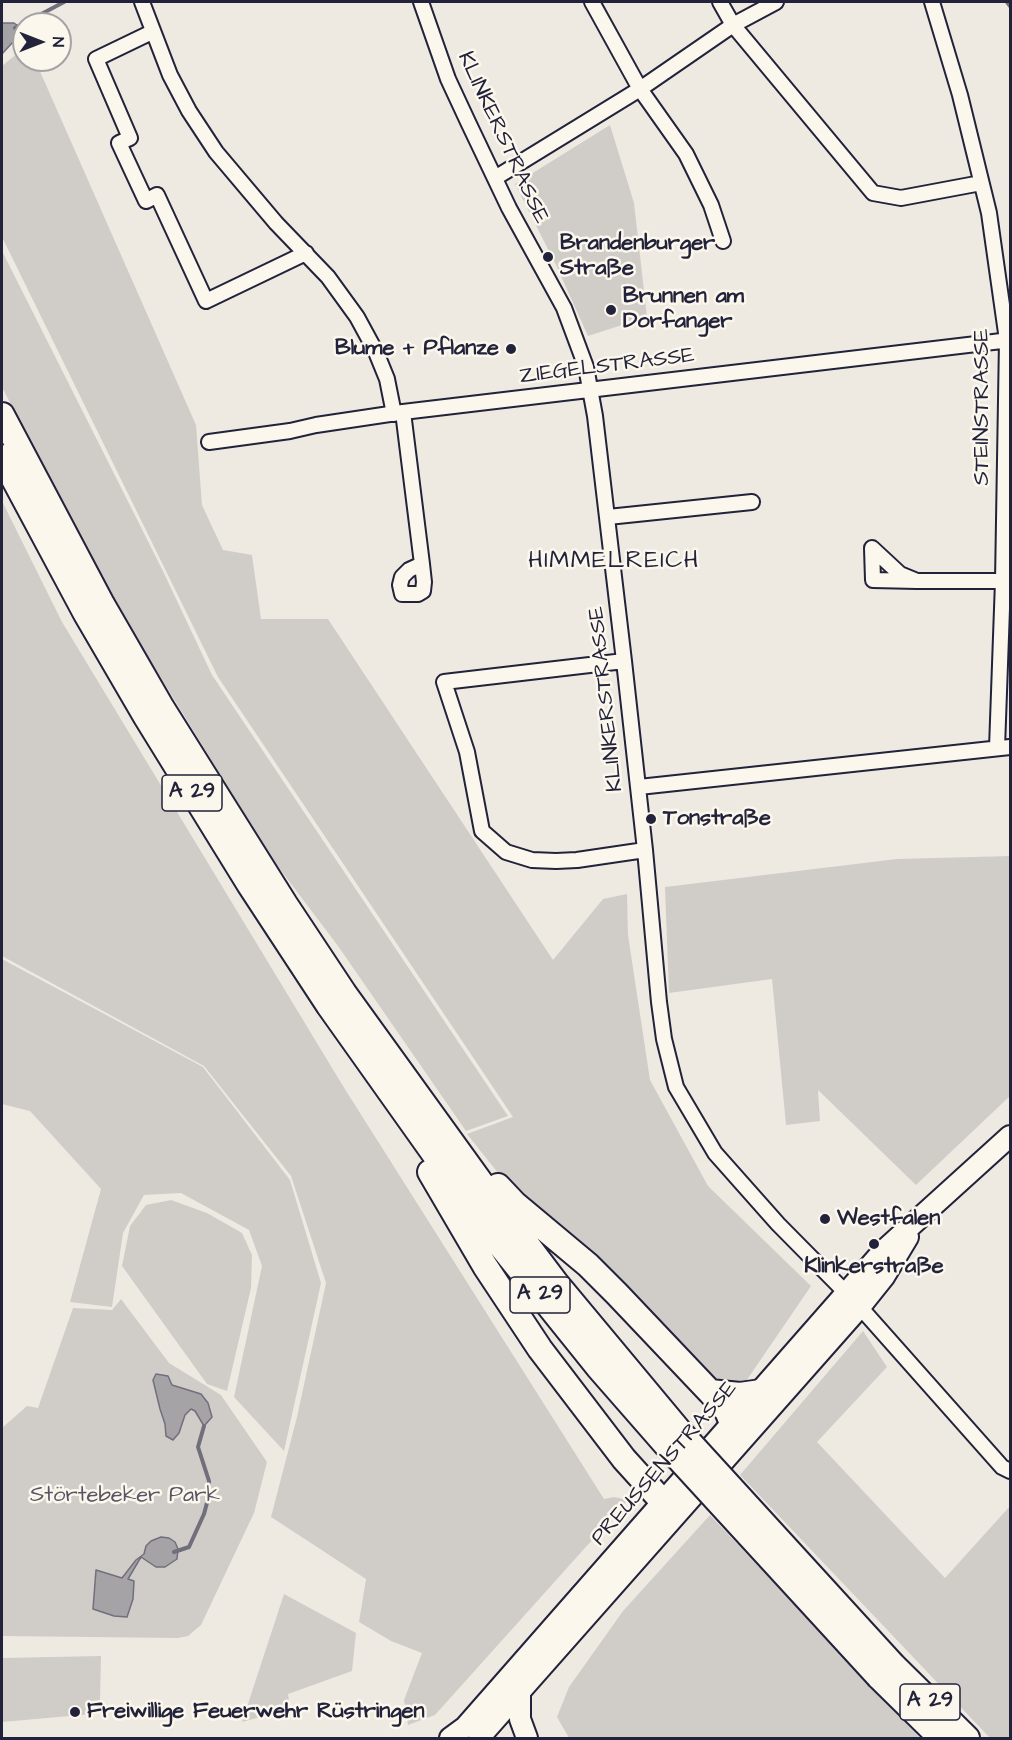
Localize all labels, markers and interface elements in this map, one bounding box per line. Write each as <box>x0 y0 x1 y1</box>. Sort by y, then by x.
north arrow <box>12 12 72 72</box>
text: N <box>47 37 69 47</box>
street label: KLINKERSTRASSE <box>451 48 553 228</box>
place label: Brandenburger Straße <box>560 231 715 282</box>
marker: Brandenburger Straße <box>541 250 555 264</box>
place label: Brunnen am Dorfanger <box>623 284 744 336</box>
marker: Brunnen am Dorfanger <box>604 303 618 317</box>
street label: STEINSTRASSE <box>970 329 996 485</box>
place label: Blume + Pflanze <box>335 336 499 362</box>
marker: Blume + Pflanze <box>504 342 518 356</box>
street label: ZIEGELSTRASSE <box>518 343 696 391</box>
district label: HIMMELREICH <box>528 548 700 576</box>
street label: KLINKERSTRASSE <box>584 605 630 793</box>
road number: A 29 <box>162 775 222 811</box>
place label: Tonstraße <box>663 806 771 832</box>
marker: Tonstraße <box>644 812 658 826</box>
place label: Westfalen <box>837 1206 940 1232</box>
marker: Westfalen <box>818 1212 832 1226</box>
marker: Klinkerstraße <box>867 1237 881 1251</box>
place label: Klinkerstraße <box>804 1254 944 1280</box>
road number: A 29 <box>510 1277 570 1313</box>
street label: PREUSSENSTRASSE <box>586 1376 744 1552</box>
park label: Störtebeker Park <box>30 1483 220 1509</box>
road number: A 29 <box>900 1684 960 1720</box>
place label: Freiwillige Feuerwehr Rüstringen <box>87 1699 424 1725</box>
marker: Freiwillige Feuerwehr Rüstringen <box>68 1705 82 1719</box>

